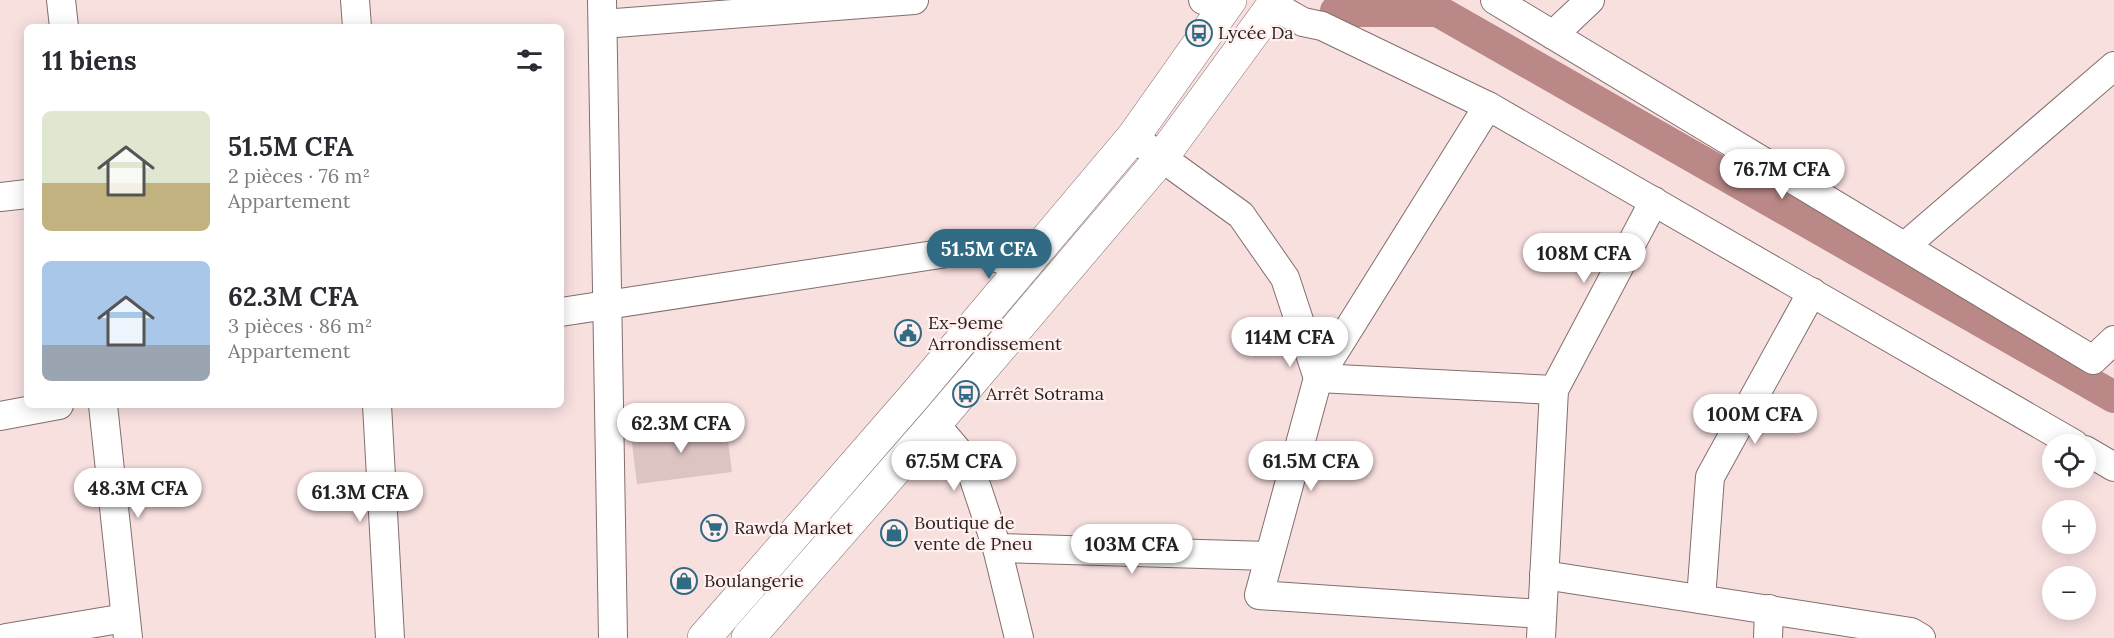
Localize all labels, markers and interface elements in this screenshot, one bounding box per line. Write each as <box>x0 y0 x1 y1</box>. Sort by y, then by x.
bus stop icon: Lycée Da <box>1184 18 1214 48</box>
place label: Lycée Da <box>1218 21 1294 44</box>
text: 11 biens <box>42 44 137 77</box>
icon: filters <box>513 44 546 77</box>
text: 51.5M CFA <box>228 130 354 163</box>
icon: home <box>90 135 162 207</box>
pin: 76.7M CFA <box>1713 149 1851 200</box>
text: 76.7M CFA <box>1734 156 1830 181</box>
text: 2 pièces · 76 m² <box>228 163 370 188</box>
text: Appartement <box>228 188 351 213</box>
pin: 51.5M CFA <box>920 229 1058 280</box>
pin: 108M CFA <box>1522 233 1646 284</box>
text: 51.5M CFA <box>941 236 1037 261</box>
text: 108M CFA <box>1537 240 1631 265</box>
text: 62.3M CFA <box>228 280 358 313</box>
icon: home <box>90 285 162 357</box>
place label: Ex-9eme Arrondissement <box>927 311 1062 355</box>
text: 3 pièces · 86 m² <box>228 313 373 338</box>
pin: 114M CFA <box>1228 317 1352 368</box>
public building icon: Ex-9eme Arrondissement <box>893 318 923 348</box>
text: 114M CFA <box>1245 324 1335 349</box>
text: Appartement <box>228 338 351 363</box>
bus stop icon: Arrêt Sotrama <box>951 379 981 409</box>
place label: Arrêt Sotrama <box>985 382 1104 405</box>
pin: 100M CFA <box>1693 394 1817 445</box>
text: 100M CFA <box>1707 401 1803 426</box>
pin: 62.3M CFA <box>612 403 750 454</box>
text: 62.3M CFA <box>631 410 731 435</box>
map controls <box>2042 434 2096 620</box>
button: locate <box>2042 434 2096 488</box>
pin: 67.5M CFA <box>885 441 1023 492</box>
pin: 61.5M CFA <box>1242 441 1380 492</box>
text: 67.5M CFA <box>905 448 1003 473</box>
text: 61.5M CFA <box>1262 448 1360 473</box>
pin: 48.3M CFA <box>69 468 207 519</box>
pin: 61.3M CFA <box>291 472 429 523</box>
text: 48.3M CFA <box>88 475 188 500</box>
text: 61.3M CFA <box>311 479 409 504</box>
button: + <box>2042 500 2096 554</box>
place label: Boutique de vente de Pneu <box>914 511 1033 555</box>
supermarket icon: Rawda Market <box>699 513 729 543</box>
place label: Rawda Market <box>734 516 853 539</box>
shop icon: Boutique de vente de Pneu <box>879 518 909 548</box>
pin: 103M CFA <box>1070 524 1194 575</box>
text: 103M CFA <box>1085 531 1179 556</box>
shop icon: Boulangerie <box>669 566 699 596</box>
button: − <box>2042 566 2096 620</box>
place label: Boulangerie <box>704 569 804 592</box>

